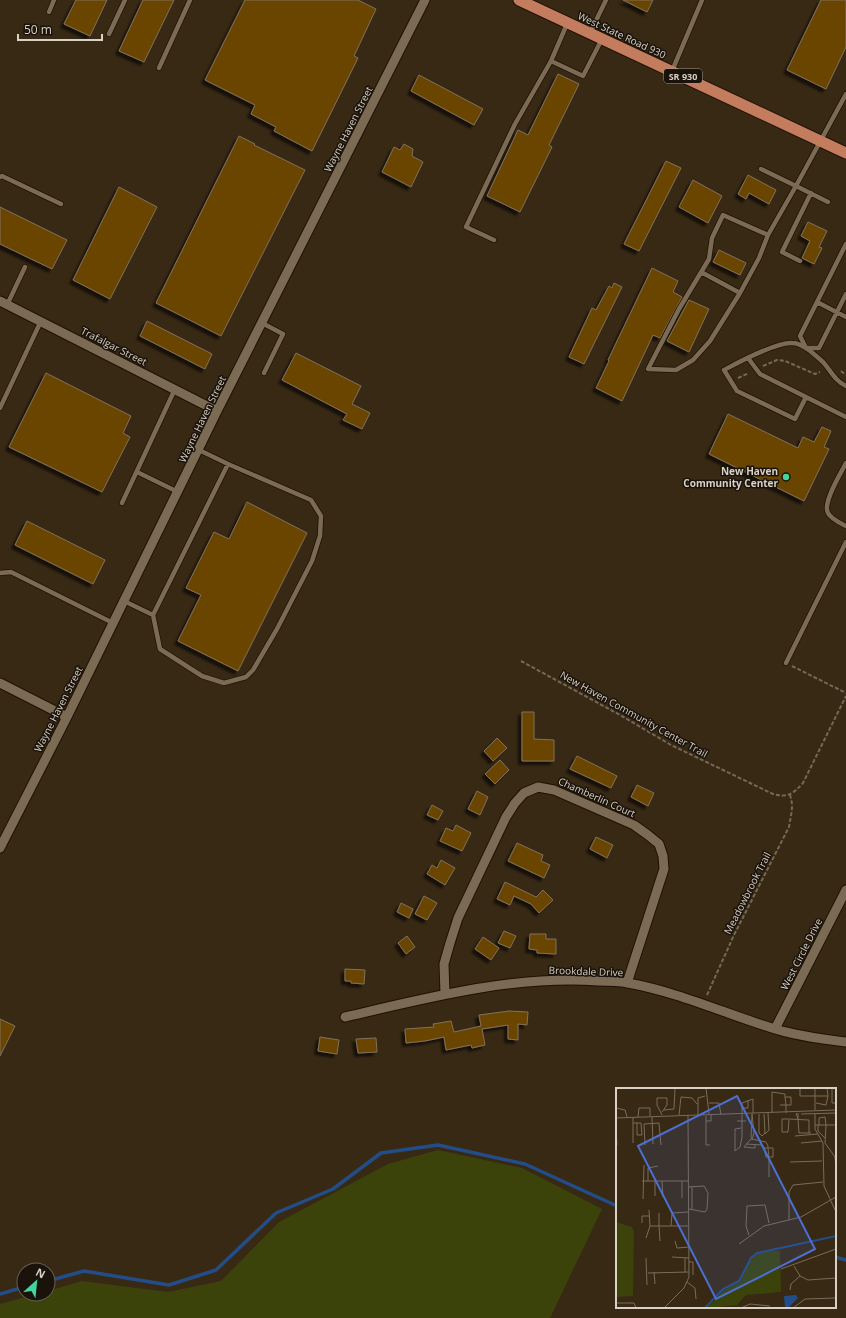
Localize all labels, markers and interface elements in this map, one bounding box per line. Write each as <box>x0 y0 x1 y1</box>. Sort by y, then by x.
street label: West State Road 930 <box>576 8 669 62</box>
scale bar <box>18 16 102 42</box>
text: 50 m <box>24 21 52 38</box>
road number: SR 930 <box>664 69 702 83</box>
street label: Wayne Haven Street <box>320 83 376 174</box>
street label: Trafalgar Street <box>79 323 150 369</box>
street label: Wayne Haven Street <box>175 373 229 464</box>
place label: New Haven Community Center <box>683 464 778 490</box>
marker: New Haven Community Center <box>781 472 791 482</box>
street label: Wayne Haven Street <box>30 663 86 754</box>
street label: New Haven Community Center Trail <box>558 667 710 761</box>
street label: Chamberlin Court <box>556 774 638 820</box>
street label: Meadowbrook Trail <box>720 850 774 936</box>
street label: West Circle Drive <box>777 915 825 992</box>
street label: Brookdale Drive <box>548 963 624 979</box>
inset map <box>616 1088 836 1308</box>
north arrow <box>16 1262 56 1302</box>
text: N <box>33 1264 48 1281</box>

